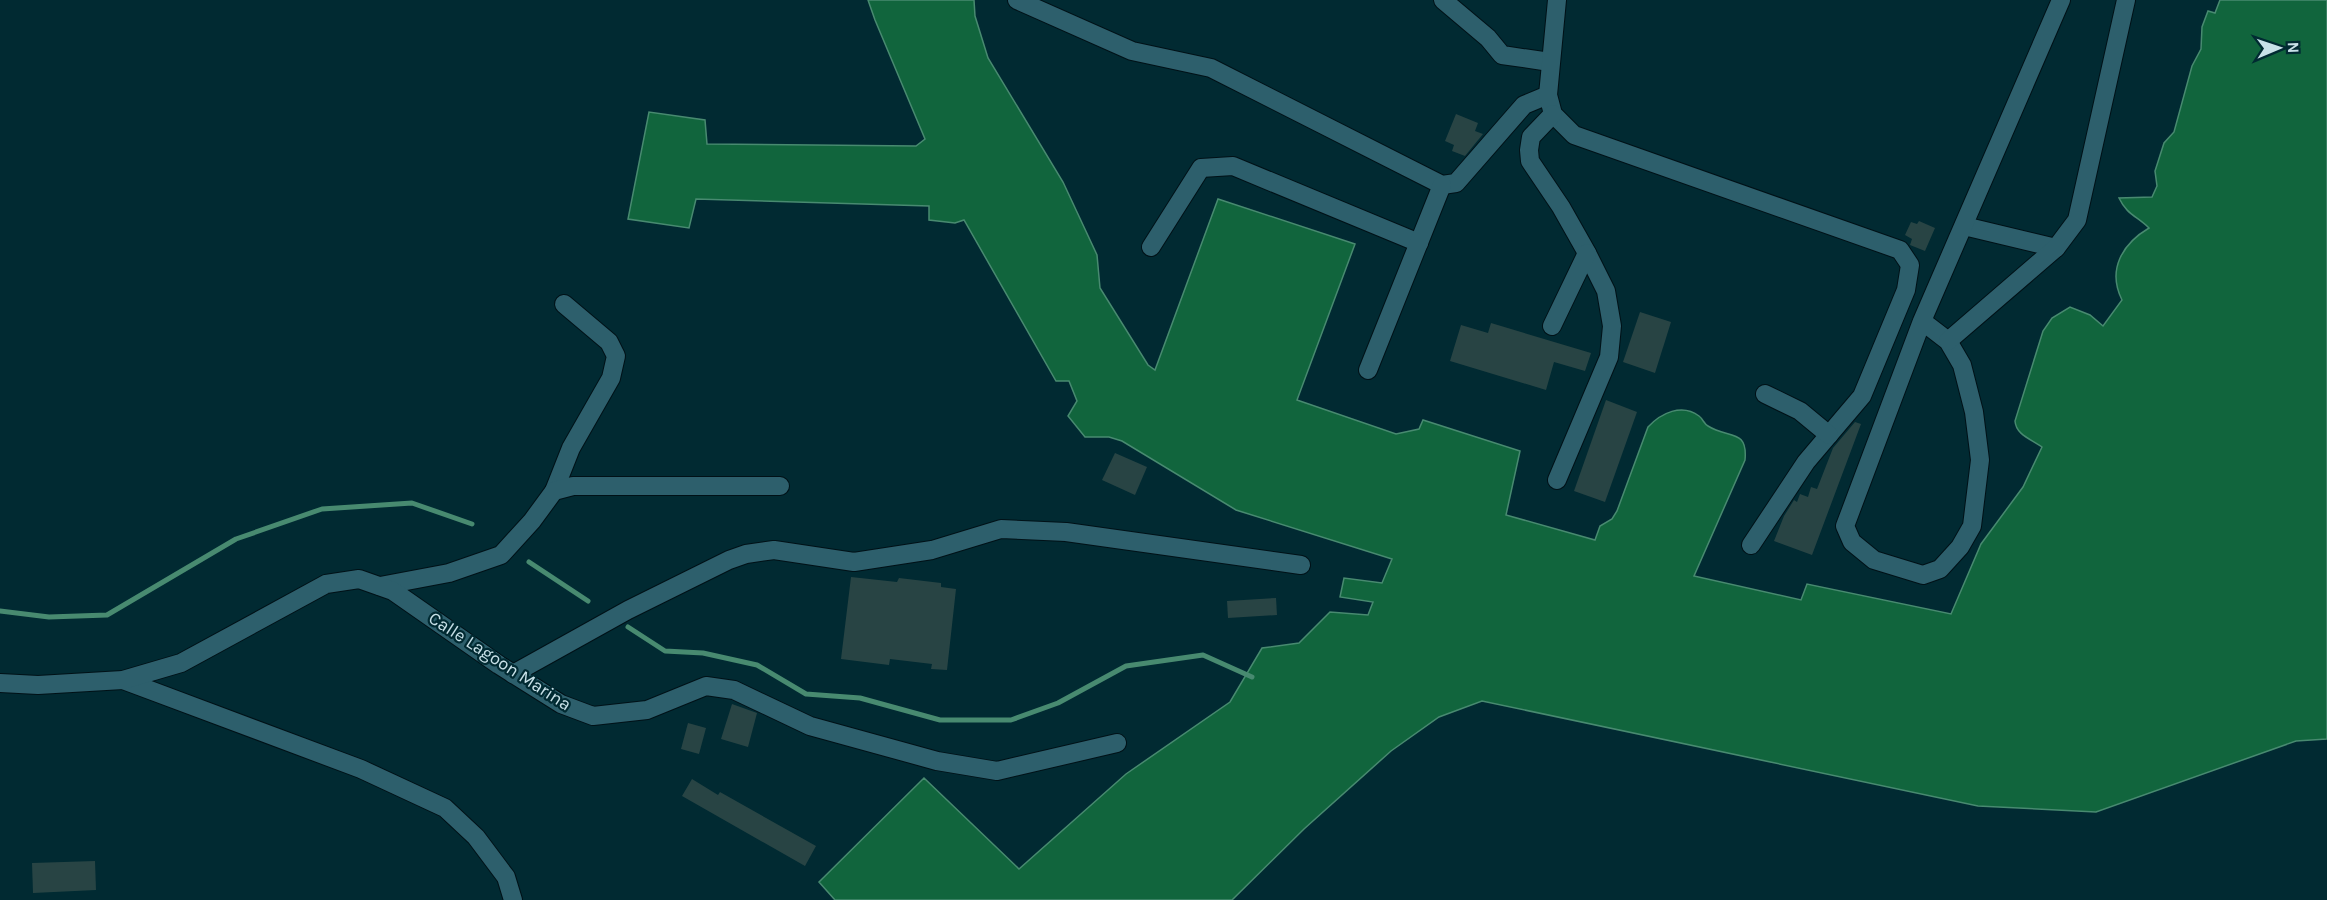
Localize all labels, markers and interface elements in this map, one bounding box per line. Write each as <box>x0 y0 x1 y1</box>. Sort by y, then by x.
north arrow <box>2249 18 2309 78</box>
text: N <box>2284 41 2303 54</box>
street label: Calle Lagoon Marina <box>425 607 575 715</box>

